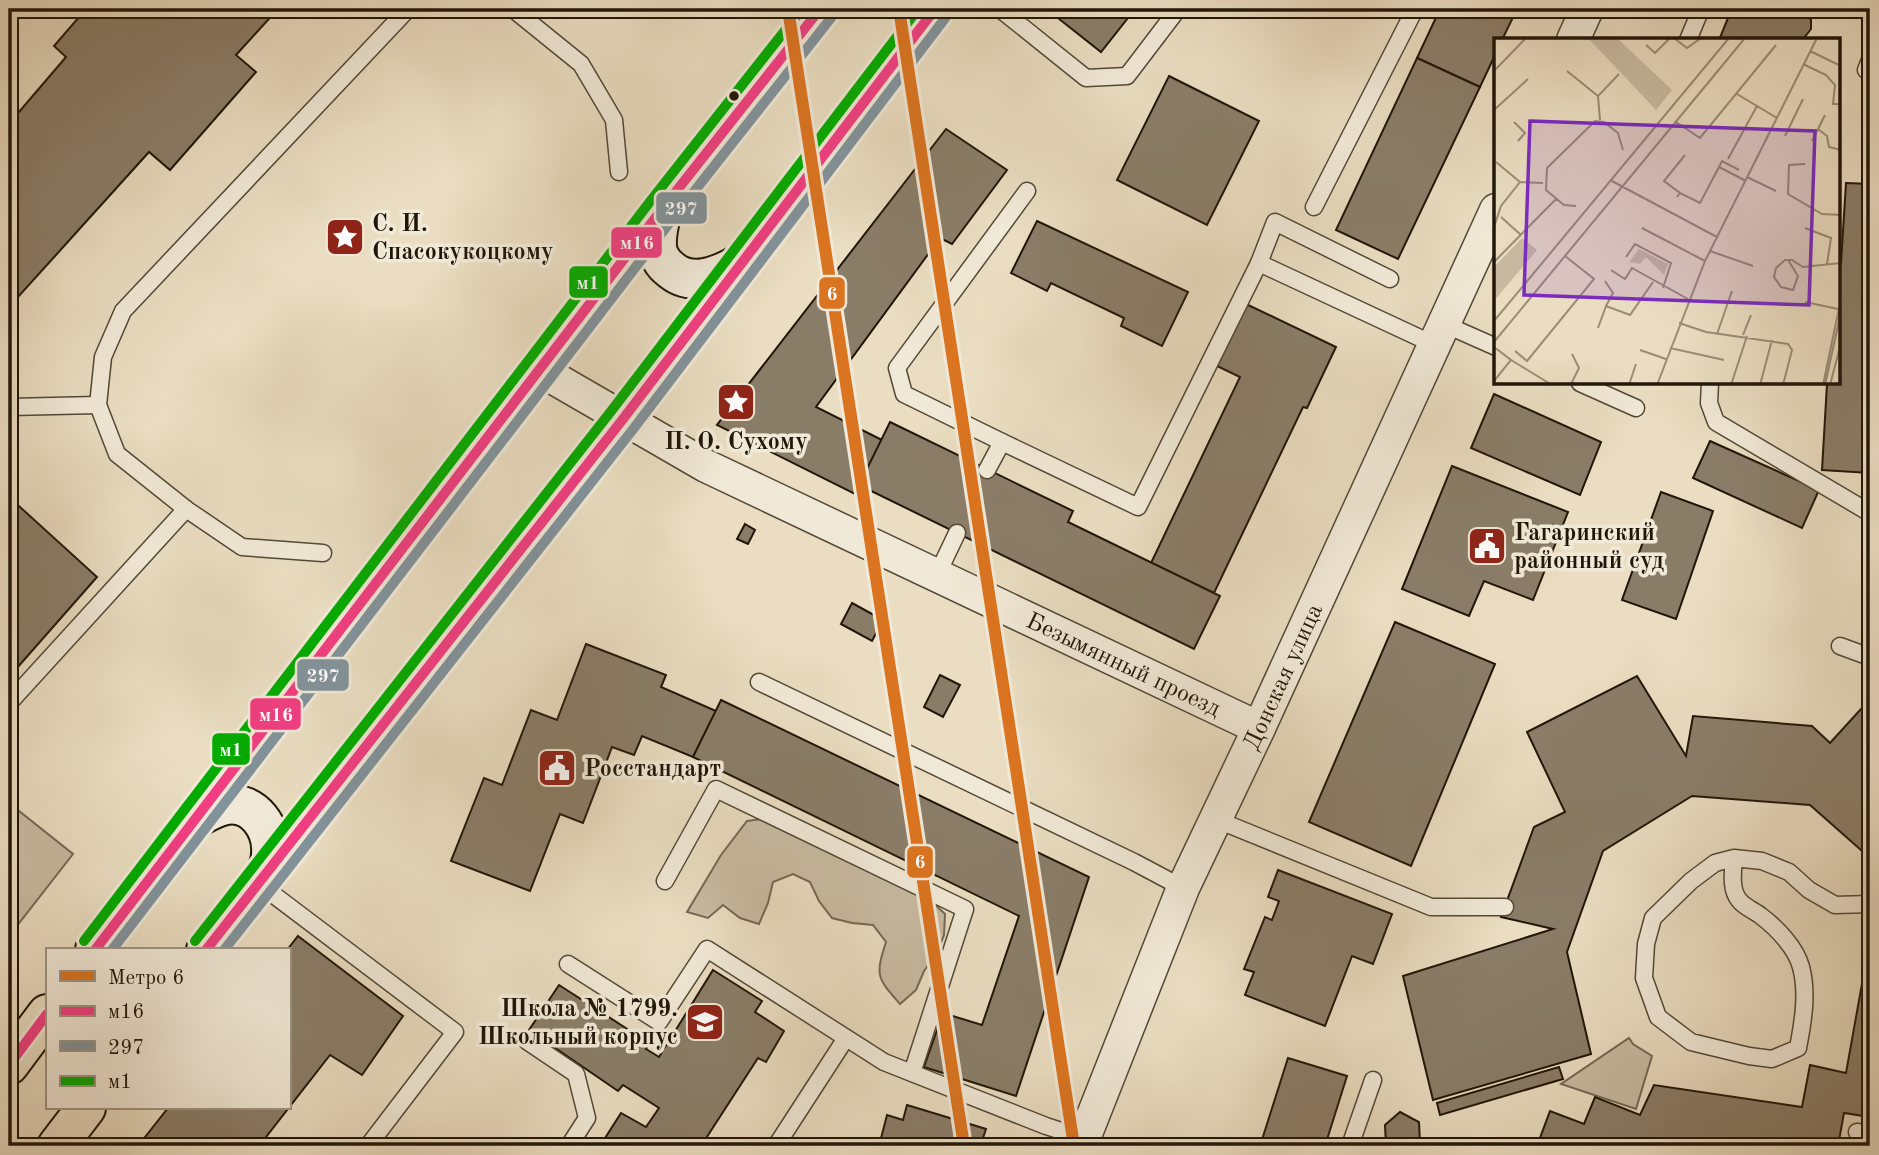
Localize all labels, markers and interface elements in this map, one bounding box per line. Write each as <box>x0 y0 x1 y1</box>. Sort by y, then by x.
inset map <box>1494 38 1840 385</box>
unlabelled marker <box>727 89 741 103</box>
line badge: 297 <box>655 191 708 225</box>
text: 297 <box>664 201 698 220</box>
place label: С. И. Спасокукоцкому <box>372 213 554 265</box>
place icon: С. И. Спасокукоцкому <box>324 216 366 258</box>
line badge: м16 <box>610 226 663 259</box>
text: м16 <box>620 235 654 254</box>
line badge: м1 <box>568 265 609 299</box>
text: м1 <box>576 275 600 294</box>
line badge: 6 <box>818 276 846 310</box>
text: 6 <box>826 286 838 305</box>
place icon: П. О. Сухому <box>715 381 757 423</box>
place label: П. О. Сухому <box>664 431 808 455</box>
place label: Гагаринский районный суд <box>1514 522 1664 574</box>
public building icon: Гагаринский районный суд <box>1466 525 1508 567</box>
street label: Донская улица <box>1240 601 1328 754</box>
street label: Безымянный проезд <box>1022 610 1224 722</box>
line badge: 297 <box>296 658 350 692</box>
text: 297 <box>306 668 340 687</box>
line badge: м16 <box>249 697 302 731</box>
text: м16 <box>259 707 293 726</box>
line badge: м1 <box>211 732 251 766</box>
text: м1 <box>219 742 243 761</box>
public building icon: Росстандарт <box>536 747 578 789</box>
place label: Росстандарт <box>584 758 721 782</box>
line badge: 6 <box>906 845 934 879</box>
text: 6 <box>914 854 926 873</box>
legend <box>46 948 290 1110</box>
text: Метро 6 <box>108 968 185 989</box>
place label: Школа № 1799. Школьный корпус <box>478 998 678 1050</box>
school or university icon: Школа № 1799. Школьный корпус <box>684 1001 726 1043</box>
text: м16 <box>108 1002 144 1023</box>
text: 297 <box>108 1038 145 1059</box>
text: м1 <box>108 1072 132 1093</box>

